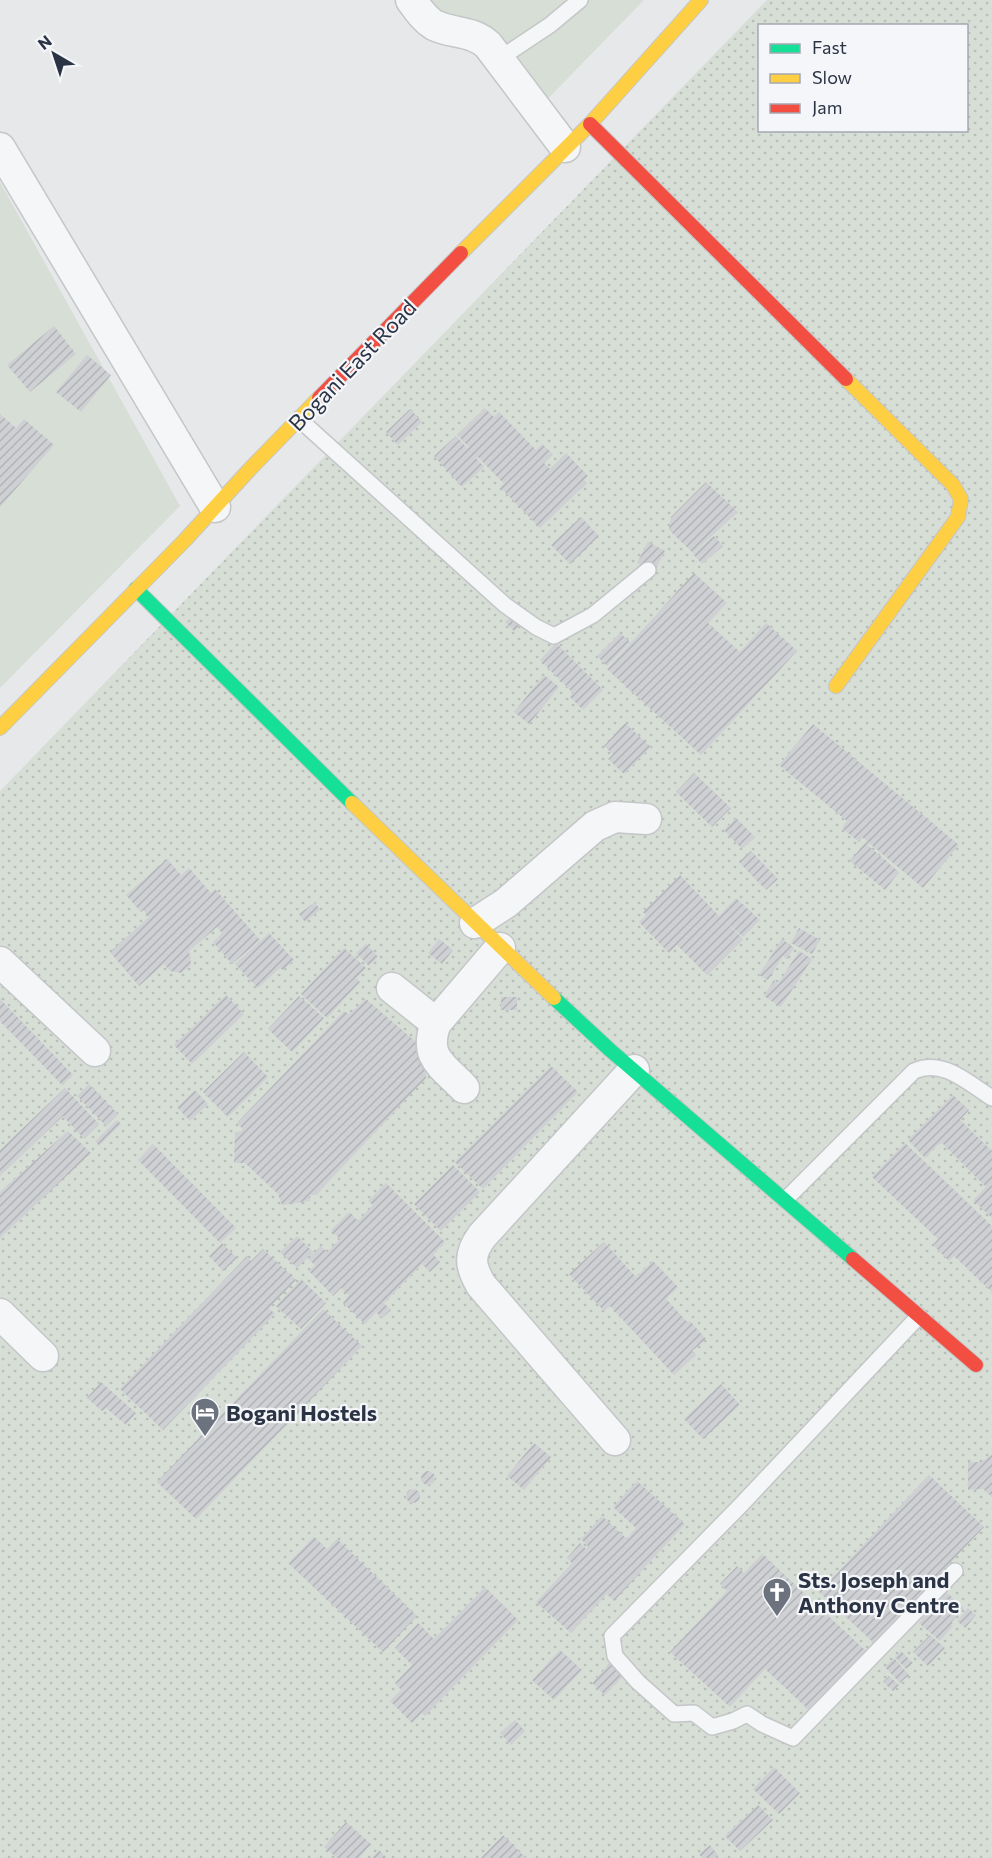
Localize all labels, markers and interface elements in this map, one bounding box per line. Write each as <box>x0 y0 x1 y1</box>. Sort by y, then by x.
north arrow <box>24 24 84 84</box>
legend <box>758 24 968 132</box>
text: N <box>34 31 55 53</box>
text: Fast <box>812 36 847 58</box>
text: Slow <box>812 66 852 88</box>
text: Jam <box>812 96 842 118</box>
street label: Bogani East Road <box>282 294 422 436</box>
hotel icon: Bogani Hostels <box>189 1396 221 1438</box>
place label: Bogani Hostels <box>226 1399 377 1426</box>
place label: Sts. Joseph and Anthony Centre <box>798 1566 959 1618</box>
church icon: Sts. Joseph and Anthony Centre <box>761 1576 793 1618</box>

